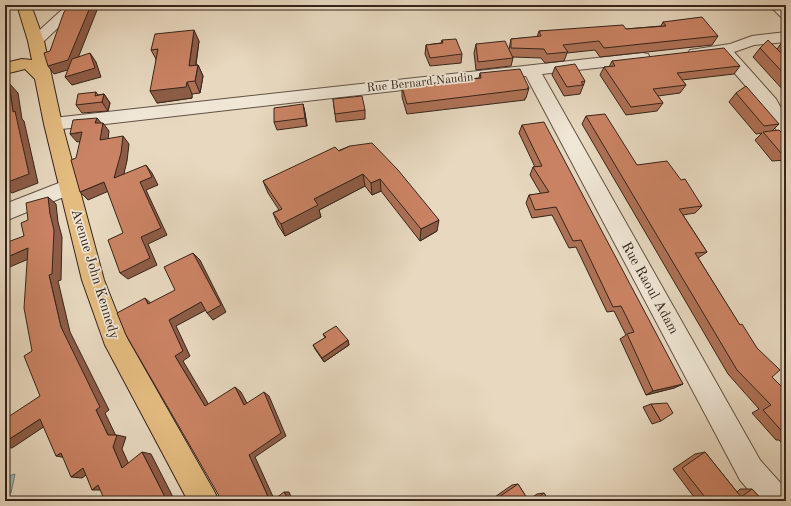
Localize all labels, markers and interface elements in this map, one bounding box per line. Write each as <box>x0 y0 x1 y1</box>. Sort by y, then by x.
street label: Rue Bernard Naudin <box>366 71 474 95</box>
street label: Avenue John Kennedy <box>69 207 122 341</box>
street label: Rue Raoul Adam <box>619 240 681 336</box>

